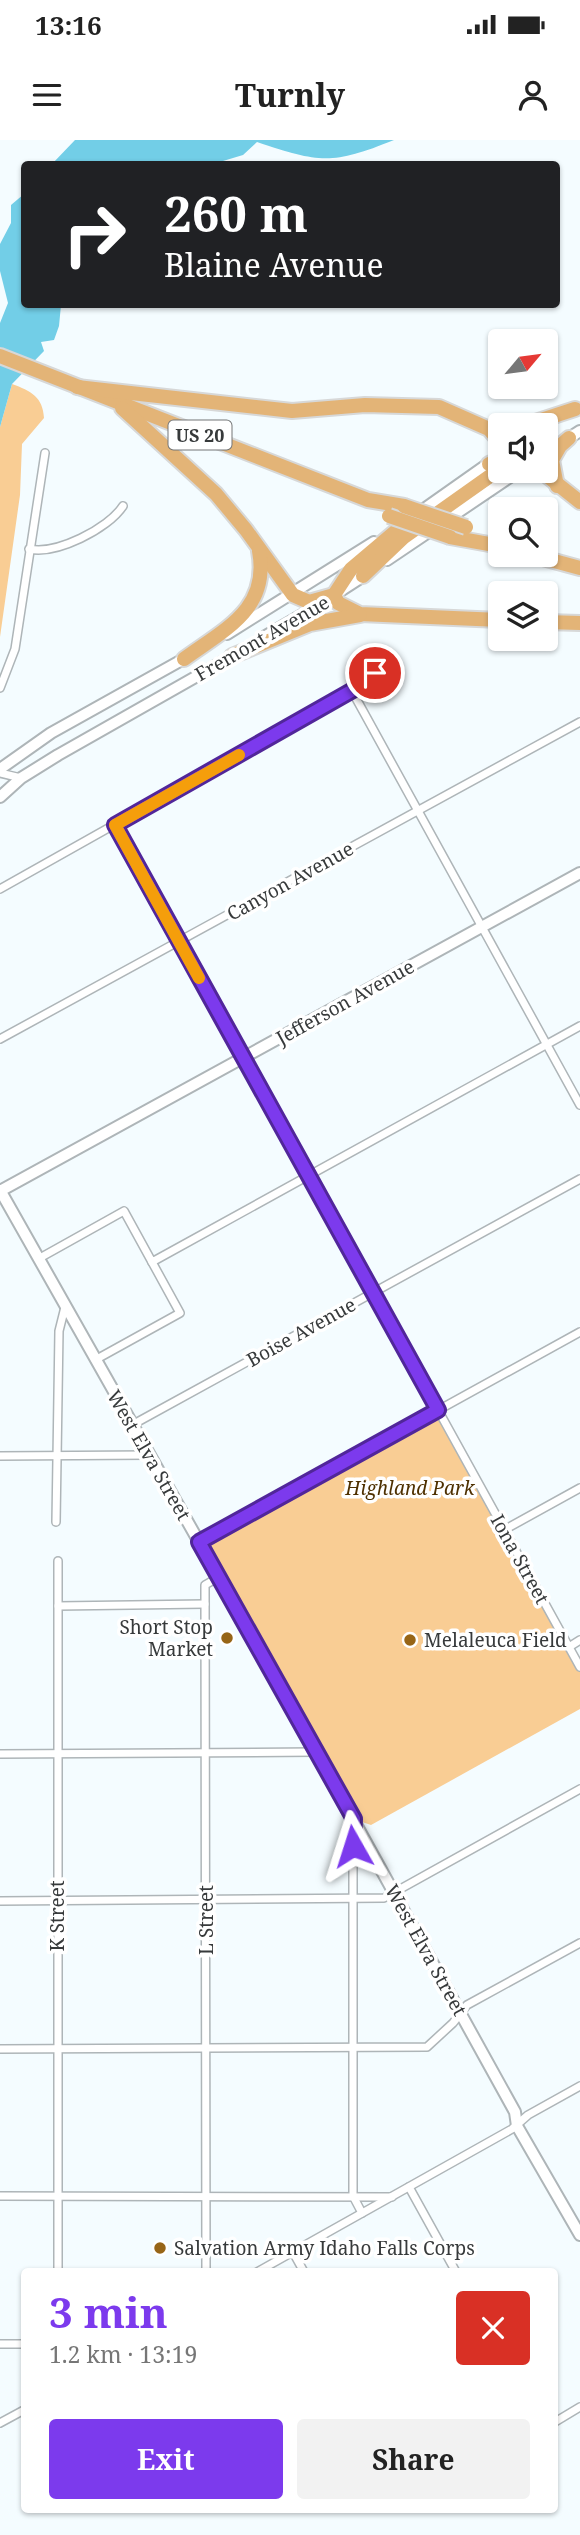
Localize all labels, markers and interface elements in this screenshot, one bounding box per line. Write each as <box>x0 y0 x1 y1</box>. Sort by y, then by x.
text: 13:16 <box>35 7 102 43</box>
text: Turnly <box>235 73 345 116</box>
icon: menu <box>28 76 66 114</box>
icon: person <box>514 76 552 114</box>
text: 260 m <box>164 180 308 246</box>
icon: right <box>49 189 140 280</box>
text: Blaine Avenue <box>164 243 384 286</box>
north arrow <box>488 329 558 399</box>
map controls <box>488 329 558 651</box>
button: sound <box>488 413 558 483</box>
road number: US 20 <box>168 421 232 450</box>
button: search <box>488 497 558 567</box>
button: layers <box>488 581 558 651</box>
street label: Fremont Avenue <box>190 589 334 687</box>
pin <box>345 643 405 703</box>
icon: arrive <box>356 654 394 692</box>
street label: Canyon Avenue <box>222 835 358 927</box>
street label: Jefferson Avenue <box>270 953 419 1051</box>
street label: Boise Avenue <box>242 1291 360 1373</box>
street label: West Elva Street <box>101 1385 197 1525</box>
park label: Highland Park <box>344 1475 476 1501</box>
street label: Iona Street <box>485 1509 555 1609</box>
place label: Short Stop Market <box>119 1614 213 1662</box>
place label: Melaleuca Field <box>424 1627 567 1653</box>
marker: Short Stop Market <box>219 1630 235 1646</box>
marker: Melaleuca Field <box>402 1632 418 1648</box>
position arrow <box>316 1809 390 1883</box>
street label: K Street <box>44 1880 70 1952</box>
street label: West Elva Street <box>379 1880 473 2021</box>
street label: L Street <box>193 1885 219 1955</box>
place label: Salvation Army Idaho Falls Corps <box>174 2235 475 2261</box>
marker: Salvation Army Idaho Falls Corps <box>152 2240 168 2256</box>
text: 3 min <box>49 2283 168 2340</box>
button: close <box>456 2291 530 2365</box>
text: 1.2 km · 13:19 <box>49 2338 197 2370</box>
button: Exit <box>49 2419 283 2499</box>
button: Share <box>297 2419 530 2499</box>

